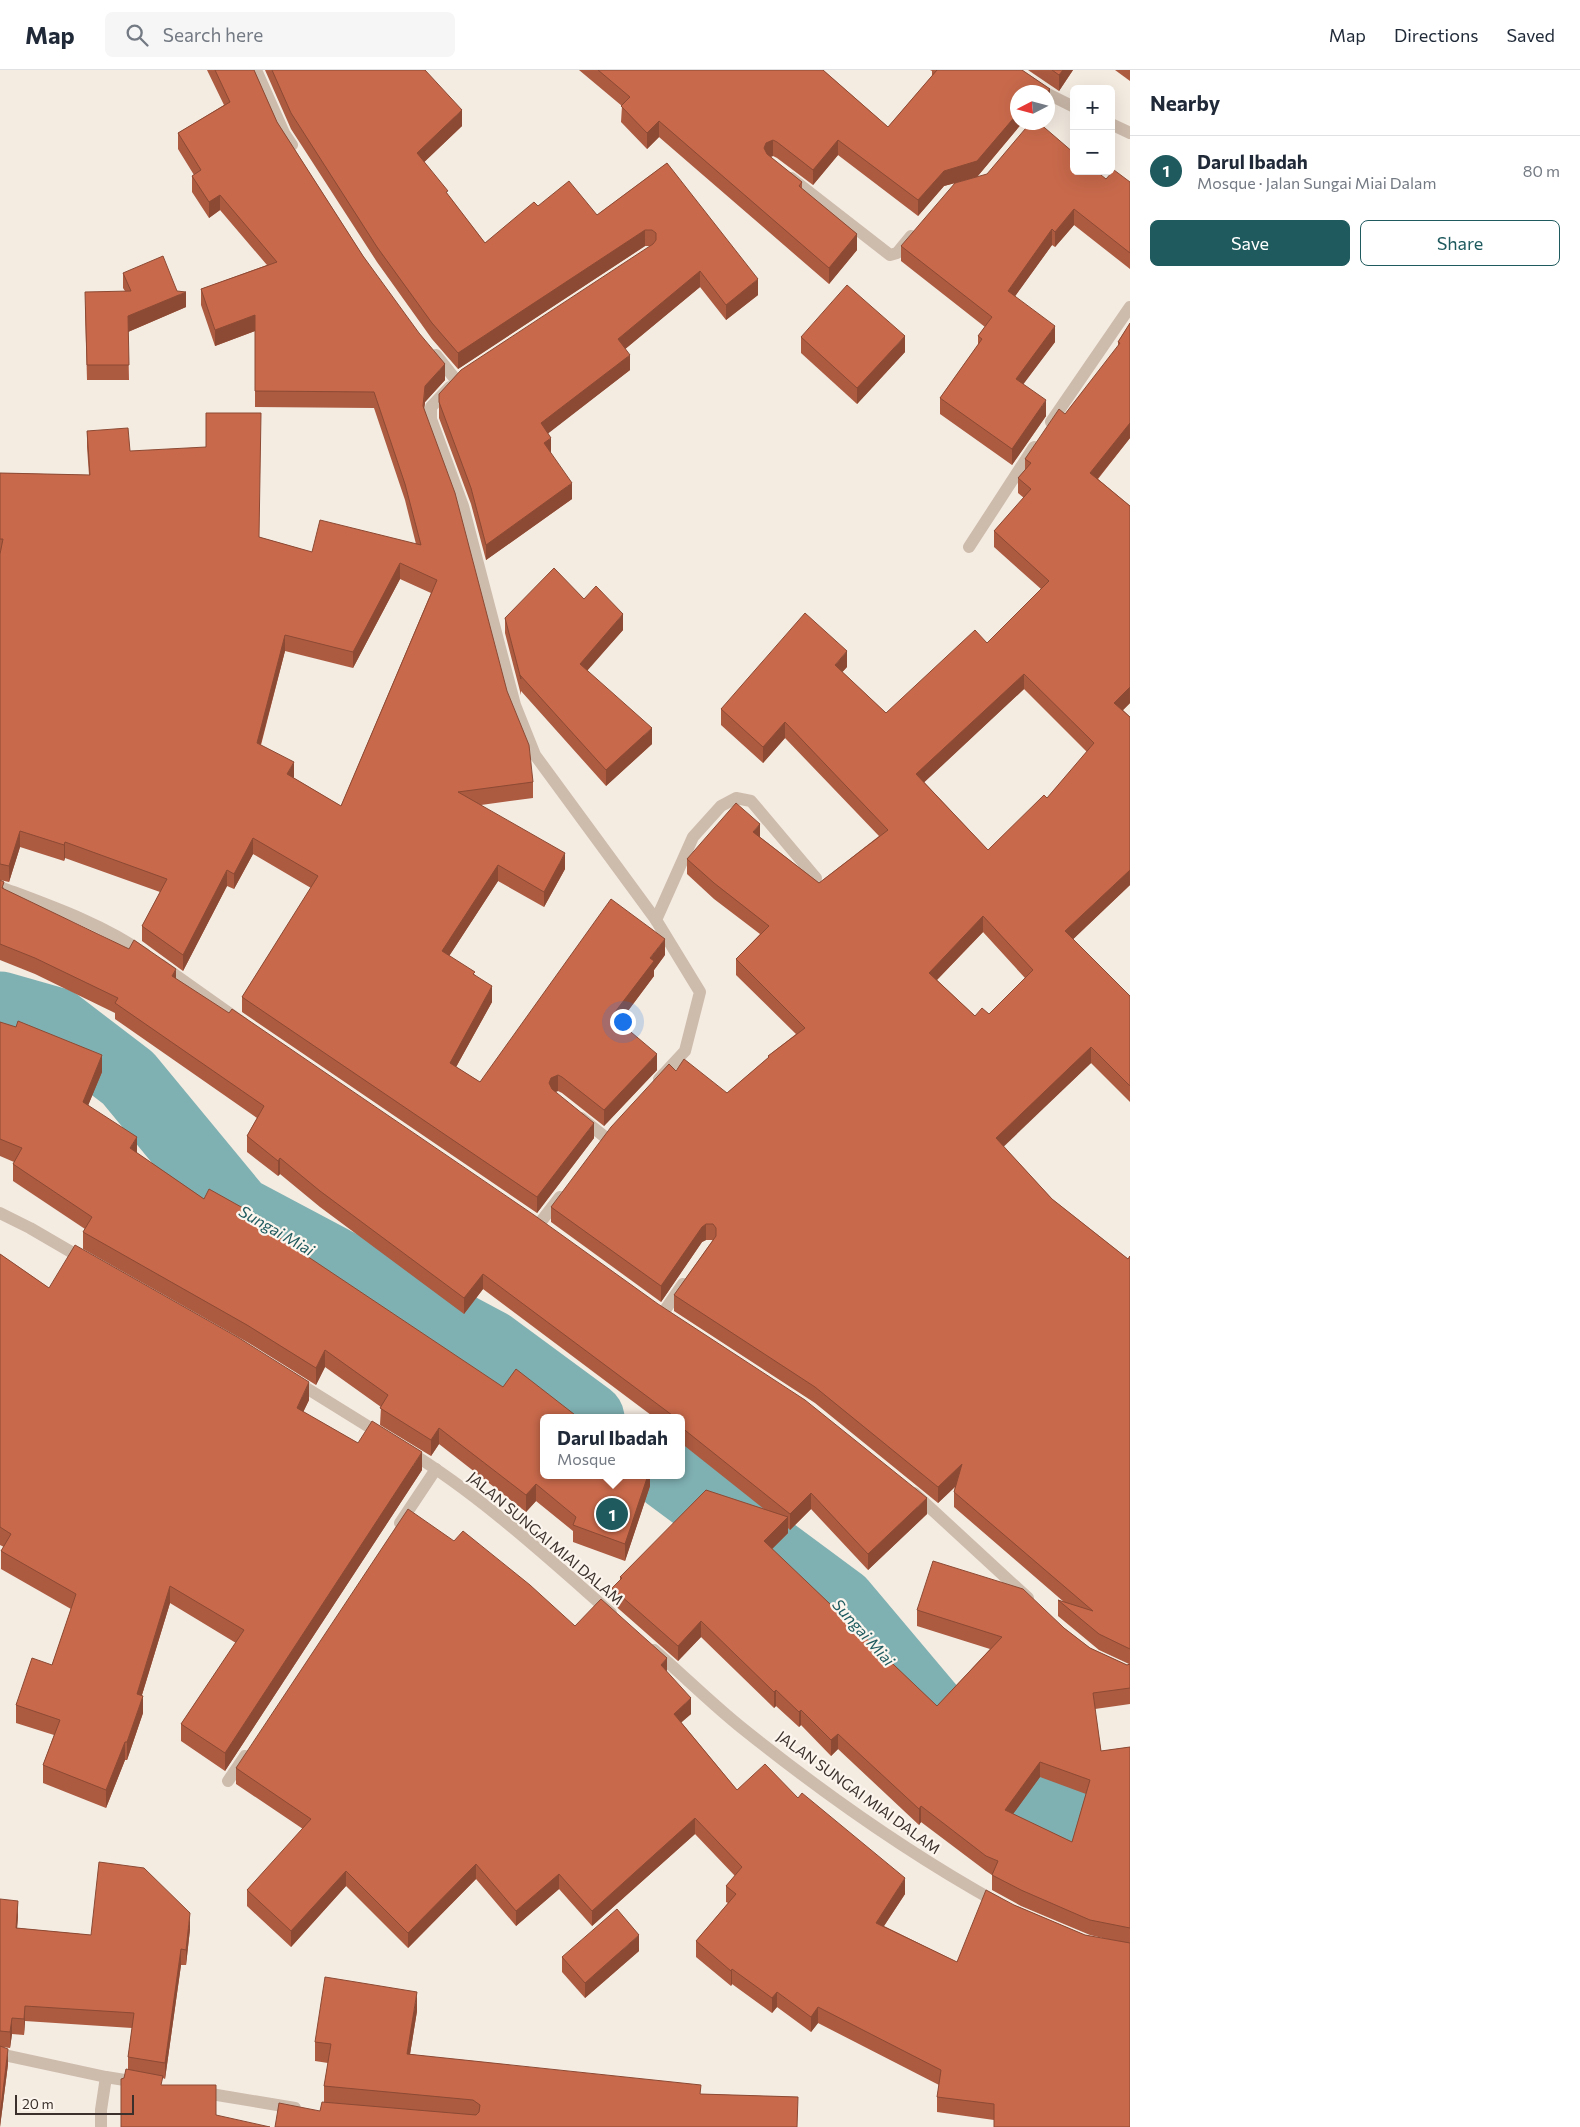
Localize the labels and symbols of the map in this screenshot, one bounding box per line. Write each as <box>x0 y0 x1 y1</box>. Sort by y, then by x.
north arrow <box>1010 85 1055 130</box>
your location <box>610 1009 636 1035</box>
water label: Sungai Miai <box>236 1201 319 1260</box>
street label: JALAN SUNGAI MIAI DALAM <box>465 1468 627 1608</box>
pin: 1 <box>596 1495 628 1533</box>
water label: Sungai Miai <box>829 1595 900 1670</box>
street label: JALAN SUNGAI MIAI DALAM <box>774 1727 944 1857</box>
scale bar <box>15 2092 134 2115</box>

